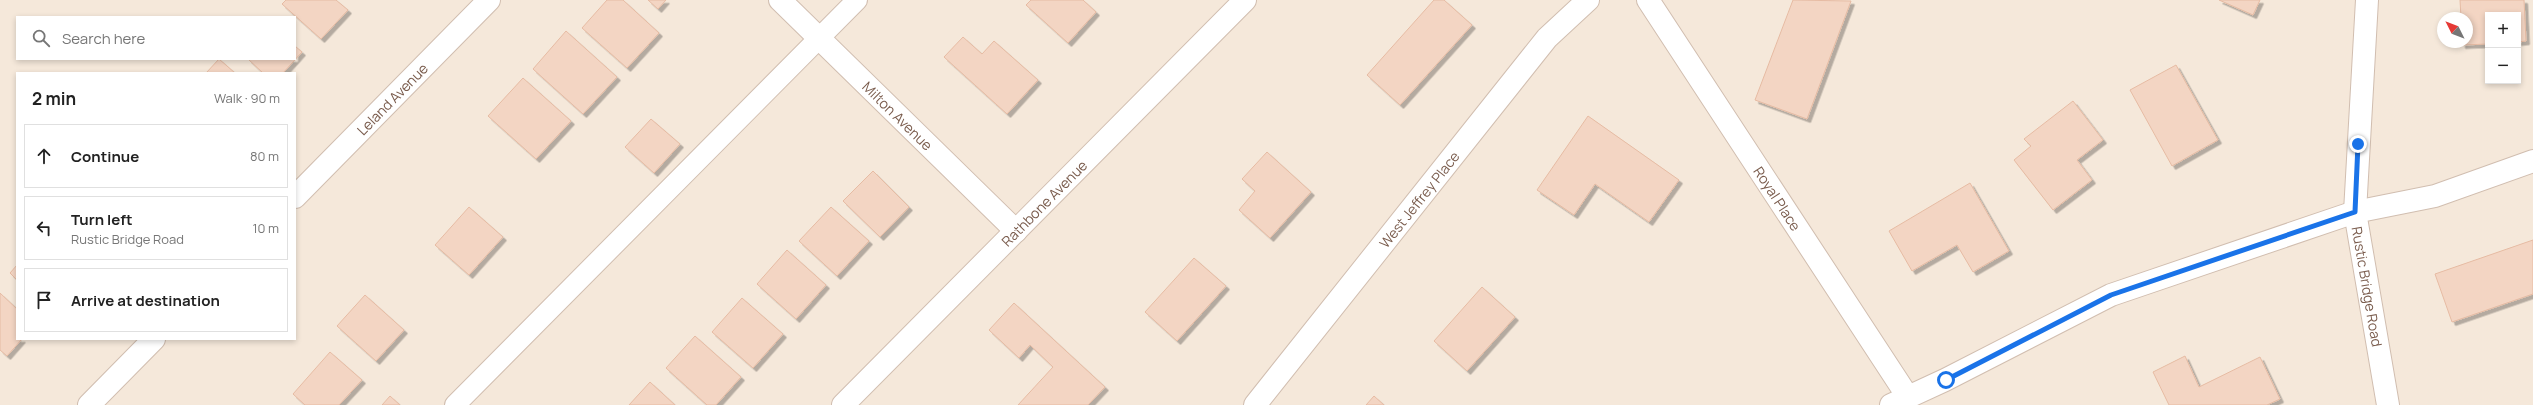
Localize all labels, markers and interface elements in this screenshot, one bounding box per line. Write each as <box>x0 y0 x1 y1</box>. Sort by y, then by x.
north arrow <box>2437 12 2473 48</box>
map controls <box>2485 12 2521 84</box>
button: + <box>2485 12 2521 48</box>
search box <box>16 16 296 60</box>
icon: search <box>30 27 52 49</box>
text: Search here <box>62 28 145 49</box>
button: − <box>2485 48 2521 84</box>
street label: Leland Avenue <box>352 59 431 139</box>
street label: Milton Avenue <box>859 77 937 154</box>
text: 2 min <box>32 87 76 110</box>
text: Walk · 90 m <box>214 89 280 107</box>
route end <box>2349 135 2367 153</box>
icon: ahead <box>33 145 55 167</box>
text: Continue <box>71 146 139 167</box>
text: 80 m <box>250 147 279 165</box>
street label: West Jeffrey Place <box>1374 147 1463 252</box>
street label: Rathbone Avenue <box>997 155 1091 250</box>
street label: Royal Place <box>1750 162 1806 234</box>
text: Turn left <box>71 209 133 230</box>
icon: left <box>33 217 55 239</box>
text: 10 m <box>252 219 279 237</box>
street label: Rustic Bridge Road <box>2348 225 2387 348</box>
text: Rustic Bridge Road <box>71 230 184 248</box>
icon: arrive <box>33 289 55 311</box>
text: Arrive at destination <box>71 290 220 311</box>
route start <box>1937 371 1955 389</box>

